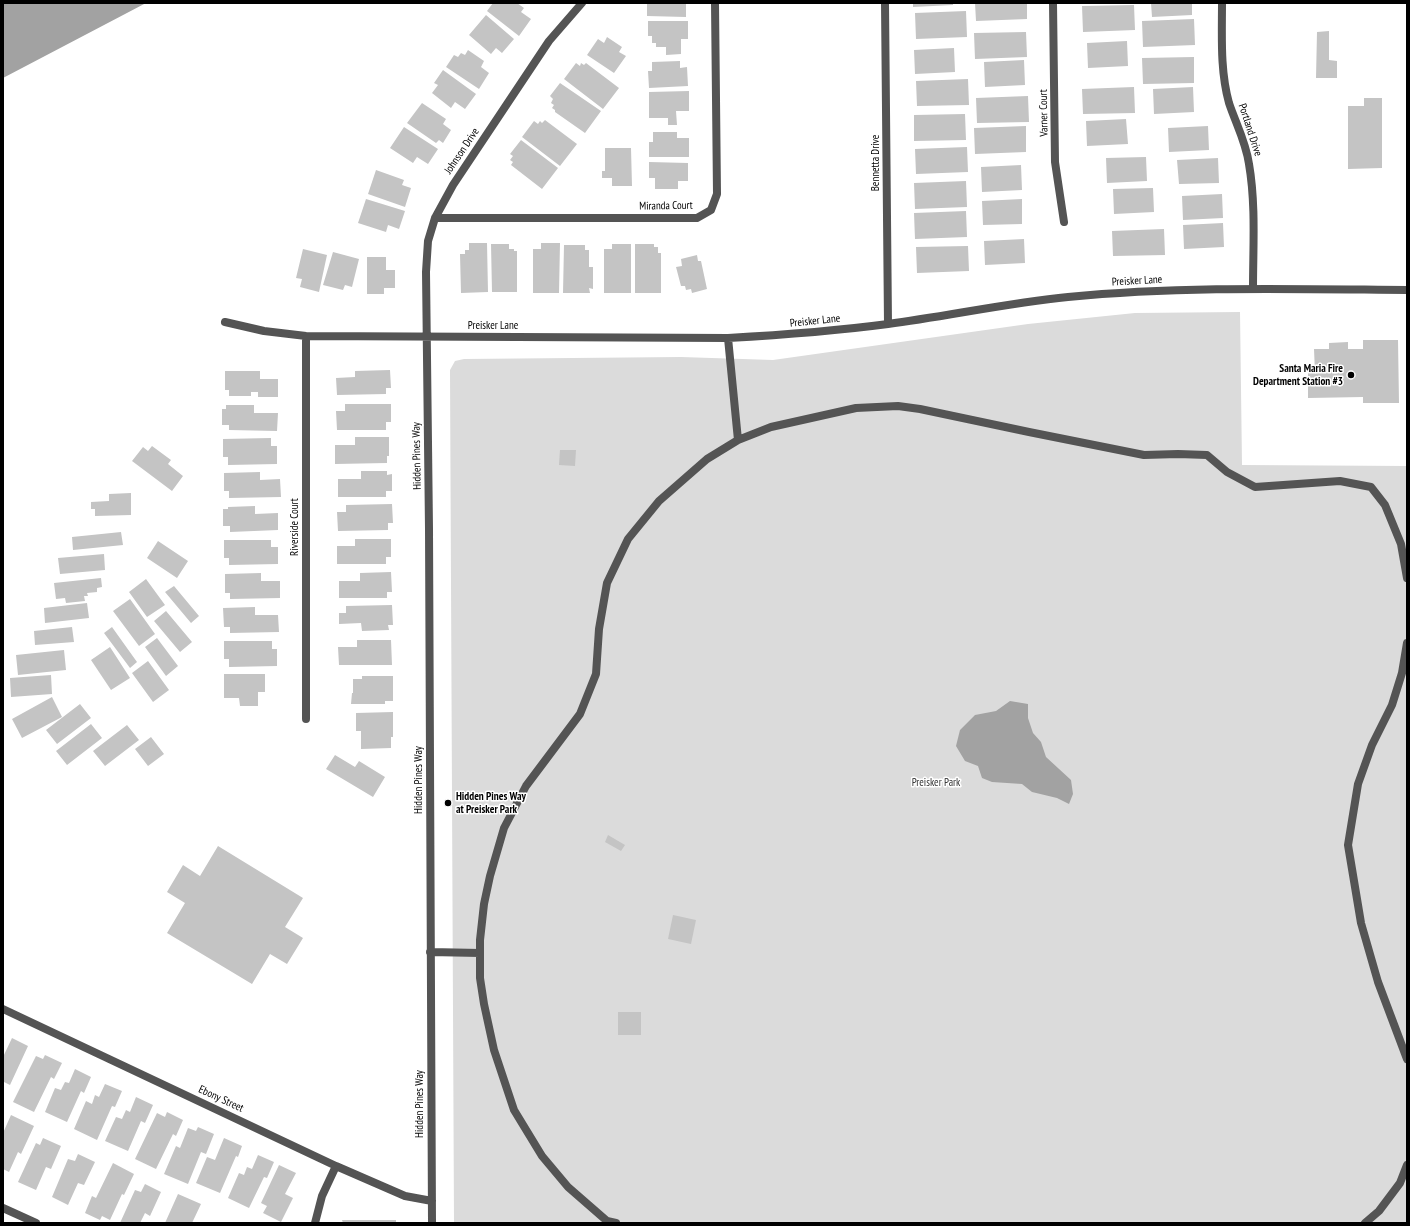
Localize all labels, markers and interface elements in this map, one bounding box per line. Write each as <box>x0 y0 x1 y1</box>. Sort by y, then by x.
street label: Varner Court <box>1037 89 1051 137</box>
street label: Portland Drive <box>1235 102 1265 158</box>
street label: Johnson Drive <box>442 125 482 177</box>
street label: Bennetta Drive <box>869 135 883 191</box>
street label: Miranda Court <box>639 199 693 213</box>
street label: Preisker Lane <box>1111 273 1163 289</box>
street label: Preisker Lane <box>789 312 841 330</box>
street label: Preisker Lane <box>468 319 518 333</box>
place label: Santa Maria Fire Department Station #3 <box>1253 362 1343 388</box>
marker: Santa Maria Fire Department Station #3 <box>1346 370 1356 380</box>
street label: Hidden Pines Way <box>410 422 424 490</box>
street label: Riverside Court <box>288 498 302 556</box>
street label: Hidden Pines Way <box>412 746 426 814</box>
park label: Preisker Park <box>912 776 960 790</box>
place label: Hidden Pines Way at Preisker Park <box>456 790 526 816</box>
marker: Hidden Pines Way at Preisker Park <box>443 798 453 808</box>
street label: Hidden Pines Way <box>413 1070 427 1138</box>
street label: Ebony Street <box>196 1083 246 1115</box>

